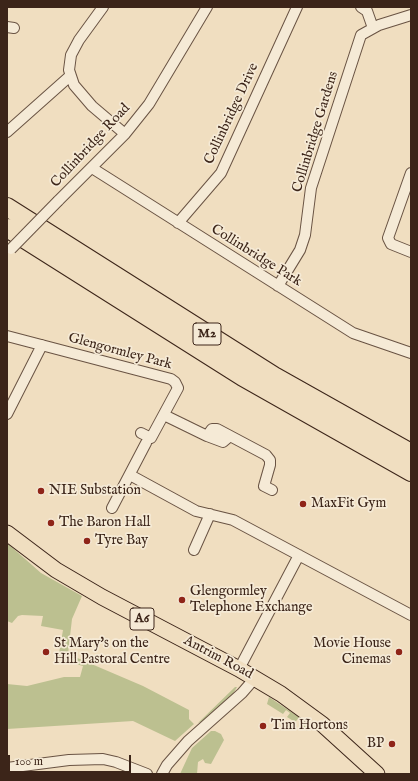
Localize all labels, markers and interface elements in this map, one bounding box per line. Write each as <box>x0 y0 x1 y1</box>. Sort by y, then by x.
street label: Collinbridge Drive <box>201 61 263 167</box>
street label: Collinbridge Gardens <box>290 69 342 195</box>
street label: Collinbridge Road <box>48 100 134 192</box>
street label: Collinbridge Park <box>208 221 304 291</box>
road number: M2 <box>193 323 221 345</box>
street label: Glengormley Park <box>66 330 174 374</box>
place label: NIE Substation <box>49 483 141 499</box>
marker: NIE Substation <box>36 486 46 496</box>
place label: MaxFit Gym <box>311 496 386 512</box>
marker: MaxFit Gym <box>298 499 308 509</box>
place label: The Baron Hall <box>59 515 150 531</box>
marker: The Baron Hall <box>46 518 56 528</box>
place label: Tyre Bay <box>95 533 148 549</box>
marker: Tyre Bay <box>82 536 92 546</box>
place label: Glengormley Telephone Exchange <box>190 584 312 616</box>
marker: Glengormley Telephone Exchange <box>177 595 187 605</box>
road number: A6 <box>130 608 154 630</box>
street label: Antrim Road <box>180 633 256 683</box>
place label: St Mary's on the Hill Pastoral Centre <box>54 636 170 668</box>
place label: Movie House Cinemas <box>313 636 391 668</box>
marker: St Mary's on the Hill Pastoral Centre <box>41 647 51 657</box>
marker: Movie House Cinemas <box>394 647 404 657</box>
place label: Tim Hortons <box>271 718 348 734</box>
marker: Tim Hortons <box>258 721 268 731</box>
place label: BP <box>367 736 384 752</box>
marker: BP <box>387 739 397 749</box>
scale bar <box>10 747 133 773</box>
text: 100 m <box>15 754 43 769</box>

